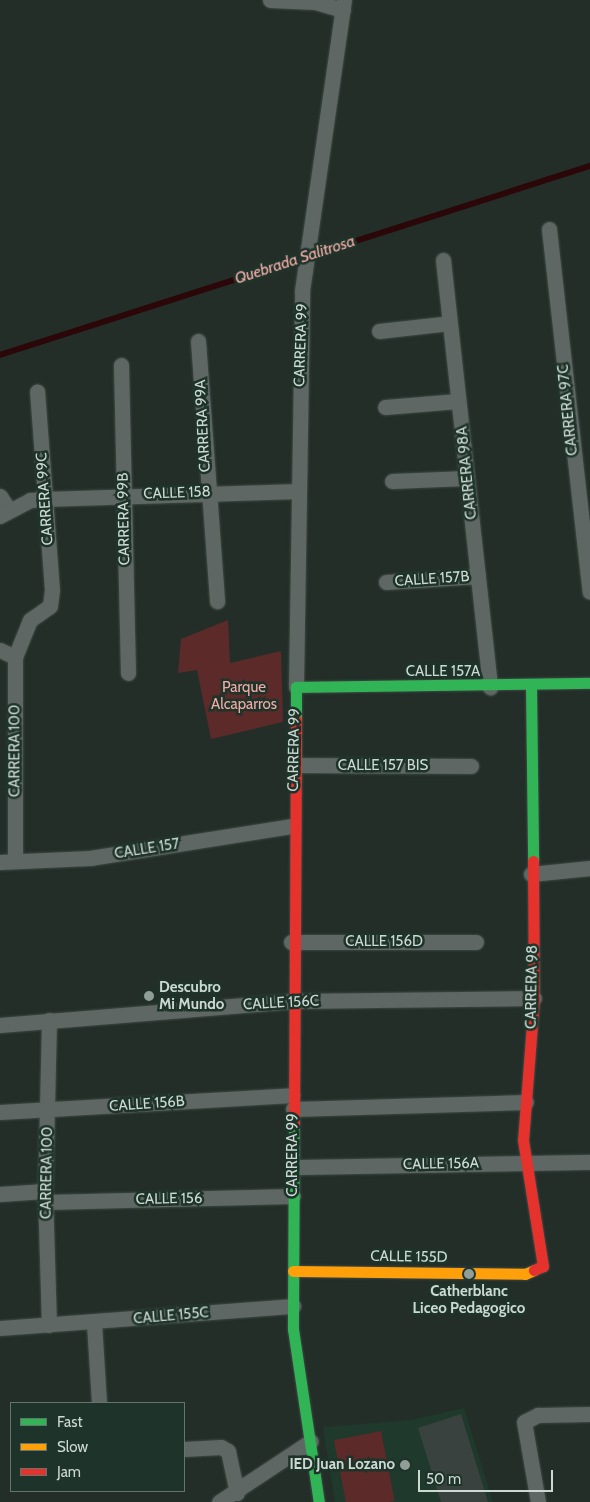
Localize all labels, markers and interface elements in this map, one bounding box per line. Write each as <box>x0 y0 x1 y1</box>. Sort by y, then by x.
water label: Quebrada Salitrosa <box>232 231 358 289</box>
street label: CARRERA 99 <box>291 303 311 387</box>
street label: CARRERA 97C <box>554 363 582 457</box>
street label: CARRERA 99A <box>192 379 214 473</box>
street label: CARRERA 98A <box>453 426 481 520</box>
street label: CARRERA 99C <box>33 452 57 546</box>
street label: CARRERA 99B <box>114 473 134 565</box>
street label: CALLE 158 <box>143 483 211 503</box>
street label: CALLE 157B <box>394 567 470 591</box>
street label: CALLE 157A <box>406 663 480 681</box>
park label: Parque Alcaparros <box>211 678 277 713</box>
street label: CARRERA 100 <box>6 705 24 797</box>
street label: CARRERA 99 <box>284 708 304 792</box>
street label: CALLE 157 BIS <box>338 757 428 775</box>
street label: CALLE 157 <box>113 835 181 863</box>
street label: CALLE 156D <box>345 933 423 951</box>
street label: CARRERA 98 <box>522 945 542 1029</box>
place label: Descubro Mi Mundo <box>159 978 224 1013</box>
marker: Descubro Mi Mundo <box>143 990 155 1002</box>
street label: CALLE 156C <box>243 992 319 1014</box>
street label: CALLE 156B <box>109 1092 185 1116</box>
street label: CARRERA 99 <box>284 1113 302 1197</box>
street label: CARRERA 100 <box>37 1127 57 1219</box>
street label: CALLE 156A <box>403 1154 479 1174</box>
street label: CALLE 156 <box>135 1189 203 1209</box>
street label: CALLE 155D <box>370 1247 448 1267</box>
marker: Catherblanc Liceo Pedagogico <box>463 1268 475 1280</box>
place label: Catherblanc Liceo Pedagogico <box>413 1282 525 1317</box>
street label: CALLE 155C <box>133 1304 209 1328</box>
legend <box>10 1402 185 1492</box>
text: Fast <box>57 1413 82 1431</box>
text: Slow <box>57 1438 88 1456</box>
place label: IED Juan Lozano <box>289 1456 395 1474</box>
marker: IED Juan Lozano <box>399 1459 411 1471</box>
scale bar <box>420 1460 555 1492</box>
text: Jam <box>57 1463 81 1481</box>
text: 50 m <box>426 1470 461 1488</box>

